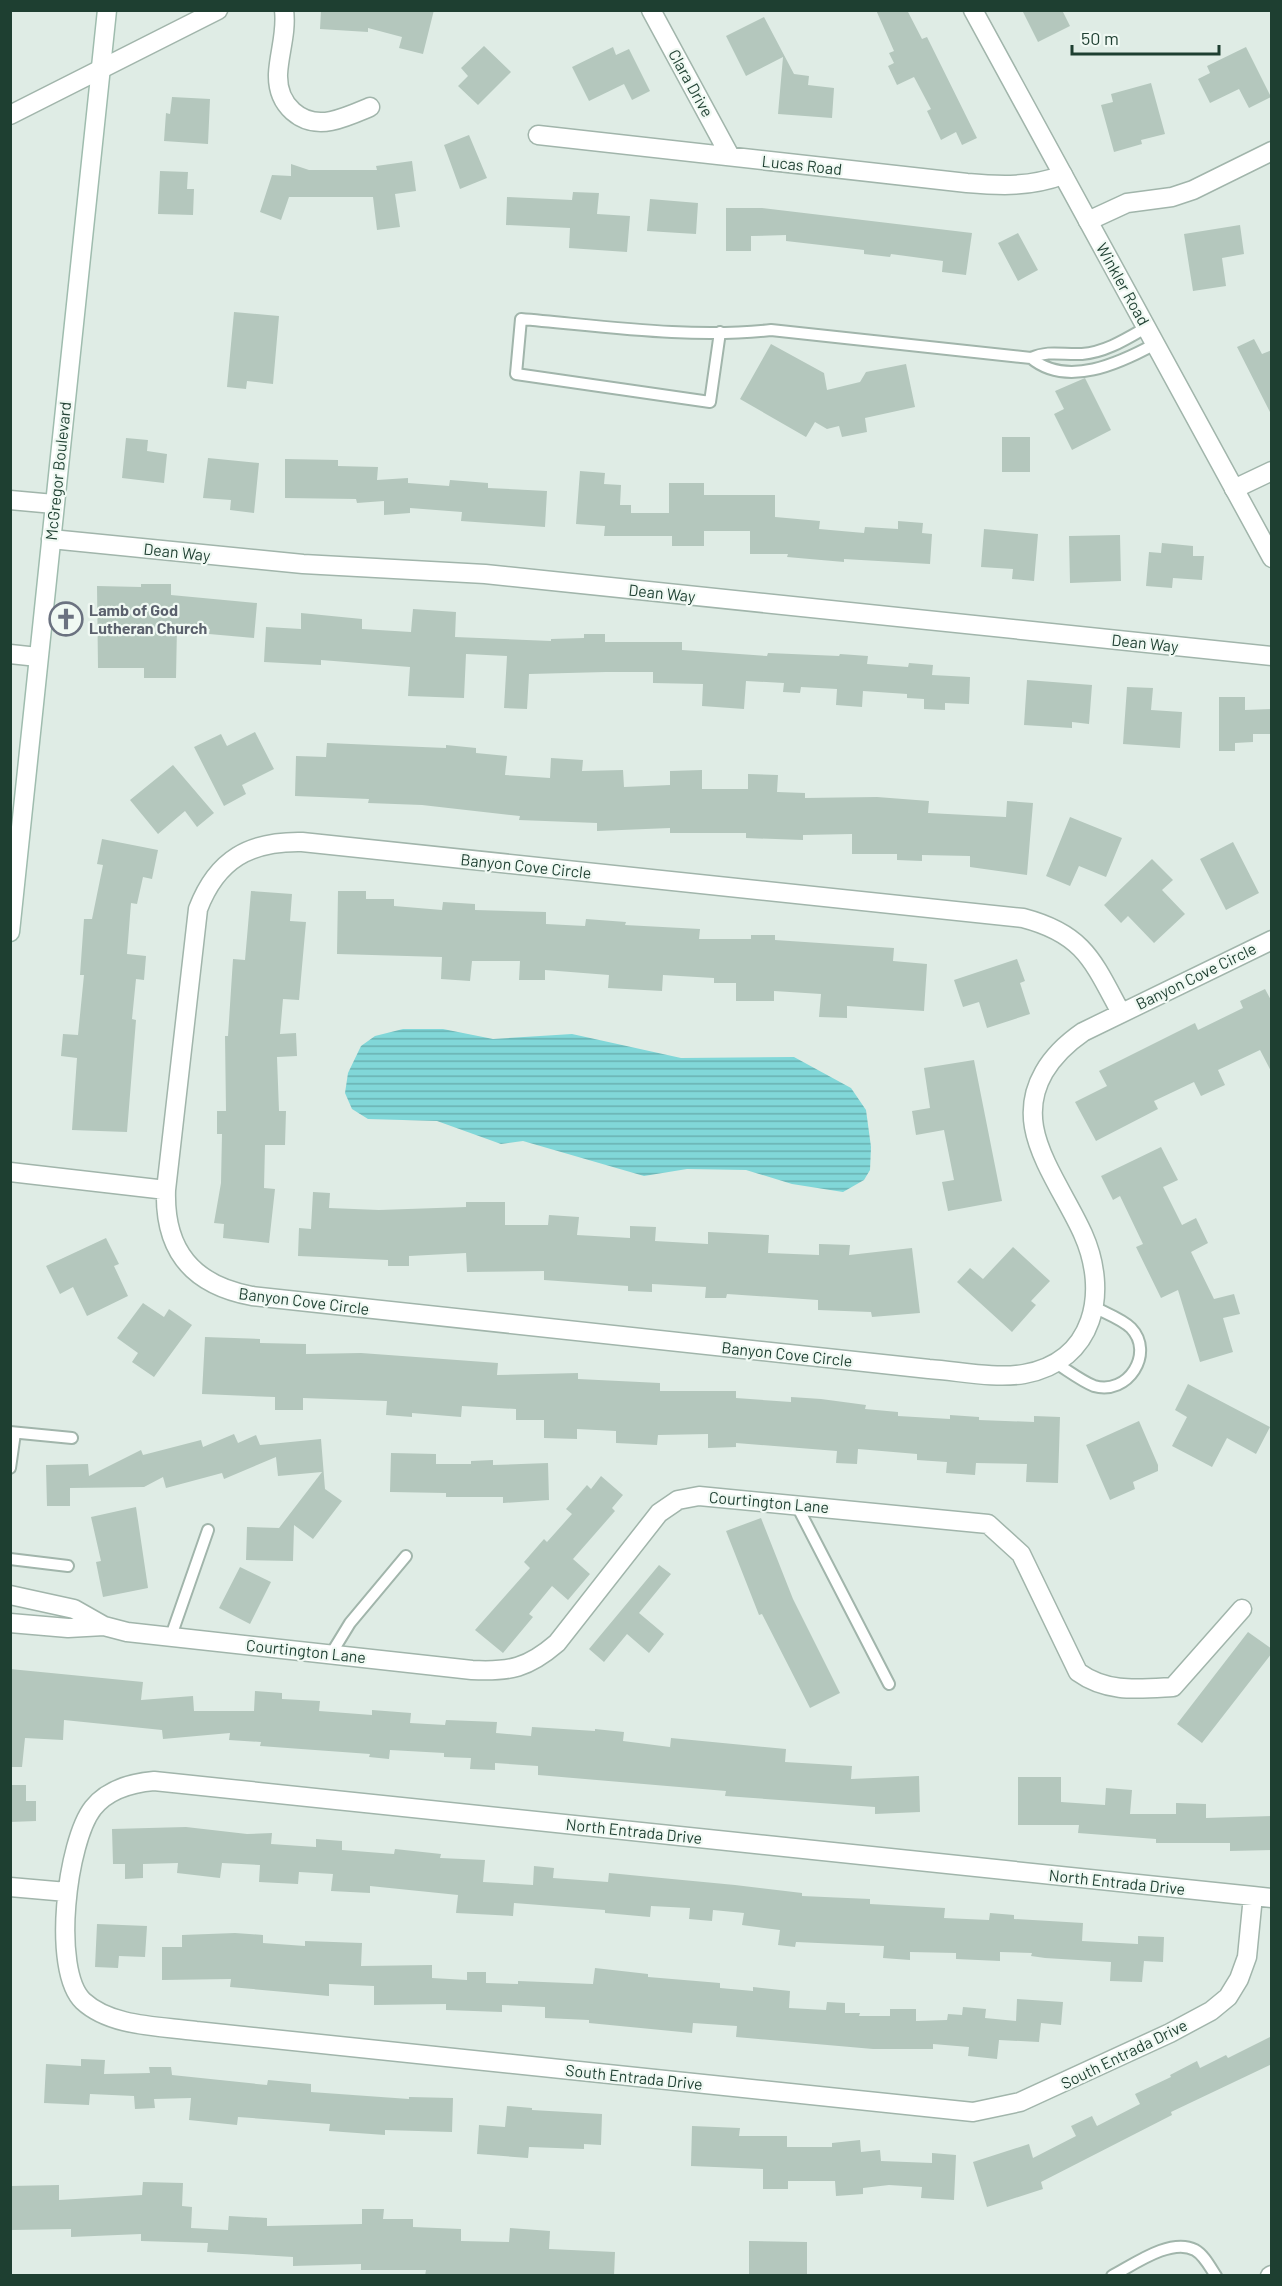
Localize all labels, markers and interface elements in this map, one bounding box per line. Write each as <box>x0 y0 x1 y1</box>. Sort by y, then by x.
scale bar <box>1072 18 1219 56</box>
text: 50 m <box>1081 27 1119 49</box>
street label: Clara Drive <box>665 46 718 120</box>
street label: Lucas Road <box>761 151 843 178</box>
street label: Winkler Road <box>1093 239 1154 328</box>
street label: McGregor Boulevard <box>41 401 74 541</box>
street label: Dean Way <box>143 539 212 565</box>
street label: Dean Way <box>628 580 697 606</box>
place label: Lamb of God Lutheran Church <box>89 600 207 637</box>
church icon: Lamb of God Lutheran Church <box>48 601 84 637</box>
street label: Dean Way <box>1111 630 1180 656</box>
street label: Banyon Cove Circle <box>460 849 592 882</box>
street label: Banyon Cove Circle <box>1133 938 1259 1013</box>
street label: Banyon Cove Circle <box>238 1283 370 1318</box>
street label: Banyon Cove Circle <box>721 1337 853 1370</box>
street label: Courtington Lane <box>708 1487 830 1516</box>
street label: Courtington Lane <box>245 1635 367 1666</box>
street label: North Entrada Drive <box>565 1814 703 1847</box>
street label: North Entrada Drive <box>1048 1865 1186 1898</box>
street label: South Entrada Drive <box>1058 2015 1190 2092</box>
street label: South Entrada Drive <box>564 2060 704 2093</box>

